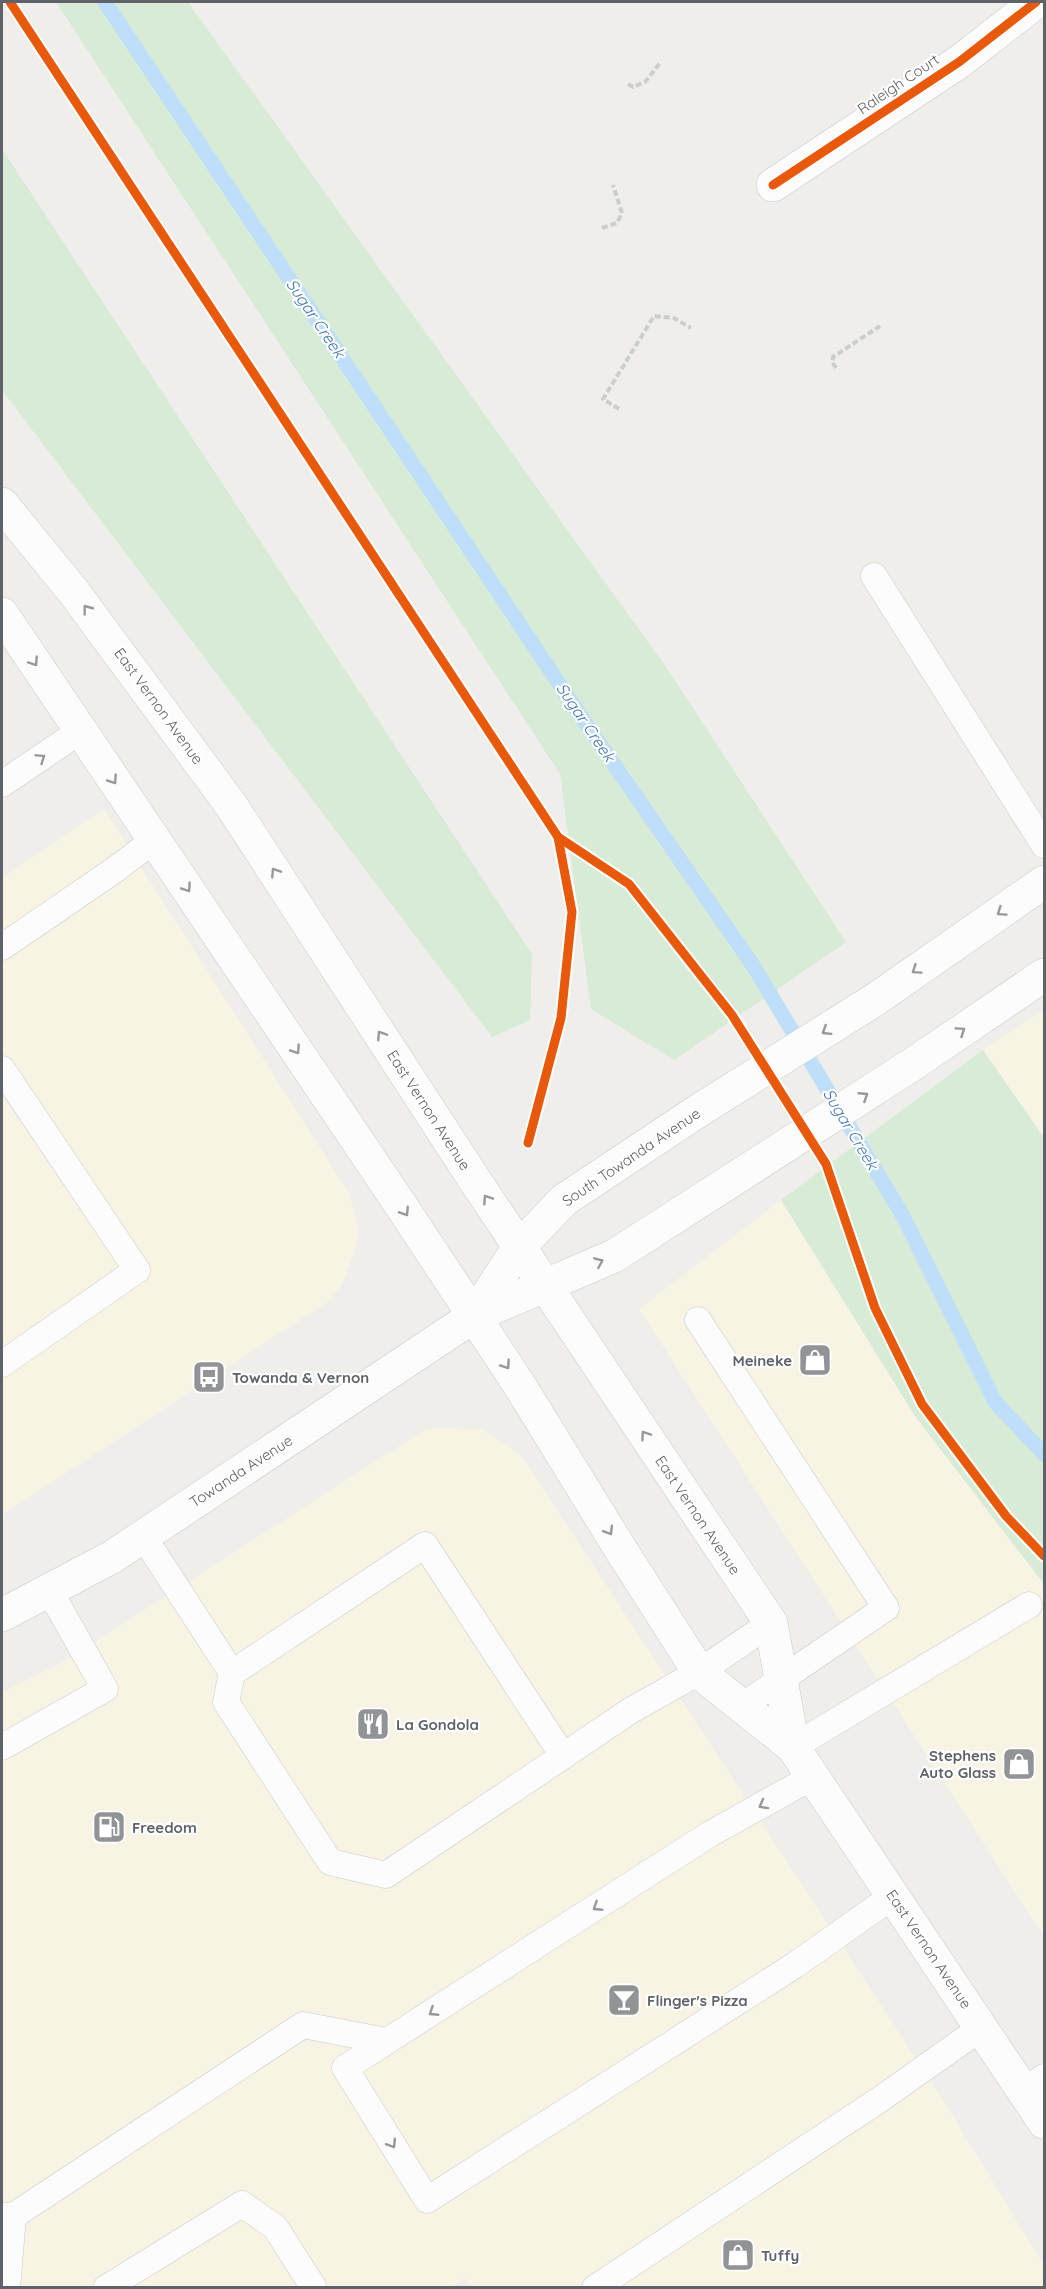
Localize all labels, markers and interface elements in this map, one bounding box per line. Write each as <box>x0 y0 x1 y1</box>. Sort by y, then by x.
street label: Raleigh Court <box>854 50 942 118</box>
water label: Sugar Creek <box>282 275 351 362</box>
one-way arrow <box>83 605 94 616</box>
street label: East Vernon Avenue <box>110 644 208 768</box>
one-way arrow <box>27 656 38 667</box>
water label: Sugar Creek <box>552 679 621 766</box>
one-way arrow <box>34 754 45 765</box>
one-way arrow <box>106 773 117 784</box>
one-way arrow <box>271 867 282 878</box>
one-way arrow <box>180 882 191 893</box>
one-way arrow <box>997 905 1008 916</box>
one-way arrow <box>912 963 923 974</box>
one-way arrow <box>822 1023 832 1035</box>
one-way arrow <box>955 1027 966 1038</box>
one-way arrow <box>376 1031 388 1041</box>
one-way arrow <box>289 1043 300 1054</box>
street label: East Vernon Avenue <box>383 1046 475 1174</box>
water label: Sugar Creek <box>819 1085 884 1174</box>
one-way arrow <box>858 1091 868 1103</box>
street label: South Towanda Avenue <box>558 1104 704 1210</box>
one-way arrow <box>483 1194 494 1205</box>
one-way arrow <box>398 1205 409 1216</box>
one-way arrow <box>592 1257 603 1269</box>
shop icon: Meineke <box>797 1342 833 1378</box>
place label: Meineke <box>732 1351 792 1370</box>
one-way arrow <box>499 1358 510 1369</box>
bus stop icon: Towanda & Vernon <box>191 1359 227 1395</box>
place label: Towanda & Vernon <box>232 1368 369 1387</box>
street label: Towanda Avenue <box>186 1431 296 1511</box>
one-way arrow <box>641 1431 652 1442</box>
street label: East Vernon Avenue <box>651 1452 745 1578</box>
one-way arrow <box>601 1525 613 1535</box>
restaurant icon: La Gondola <box>355 1706 391 1742</box>
place label: La Gondola <box>396 1715 479 1734</box>
place label: Stephens Auto Glass <box>920 1746 996 1782</box>
shop icon: Stephens Auto Glass <box>1001 1746 1037 1782</box>
one-way arrow <box>759 1797 769 1809</box>
fuel station icon: Freedom <box>91 1809 127 1845</box>
place label: Freedom <box>132 1818 197 1837</box>
street label: East Vernon Avenue <box>882 1886 976 2012</box>
one-way arrow <box>593 1899 603 1911</box>
bar icon: Flinger's Pizza <box>606 1982 642 2018</box>
place label: Flinger's Pizza <box>647 1991 748 2010</box>
one-way arrow <box>429 2004 439 2016</box>
one-way arrow <box>385 2138 396 2149</box>
shop icon: Tuffy <box>720 2237 756 2273</box>
place label: Tuffy <box>761 2246 799 2265</box>

